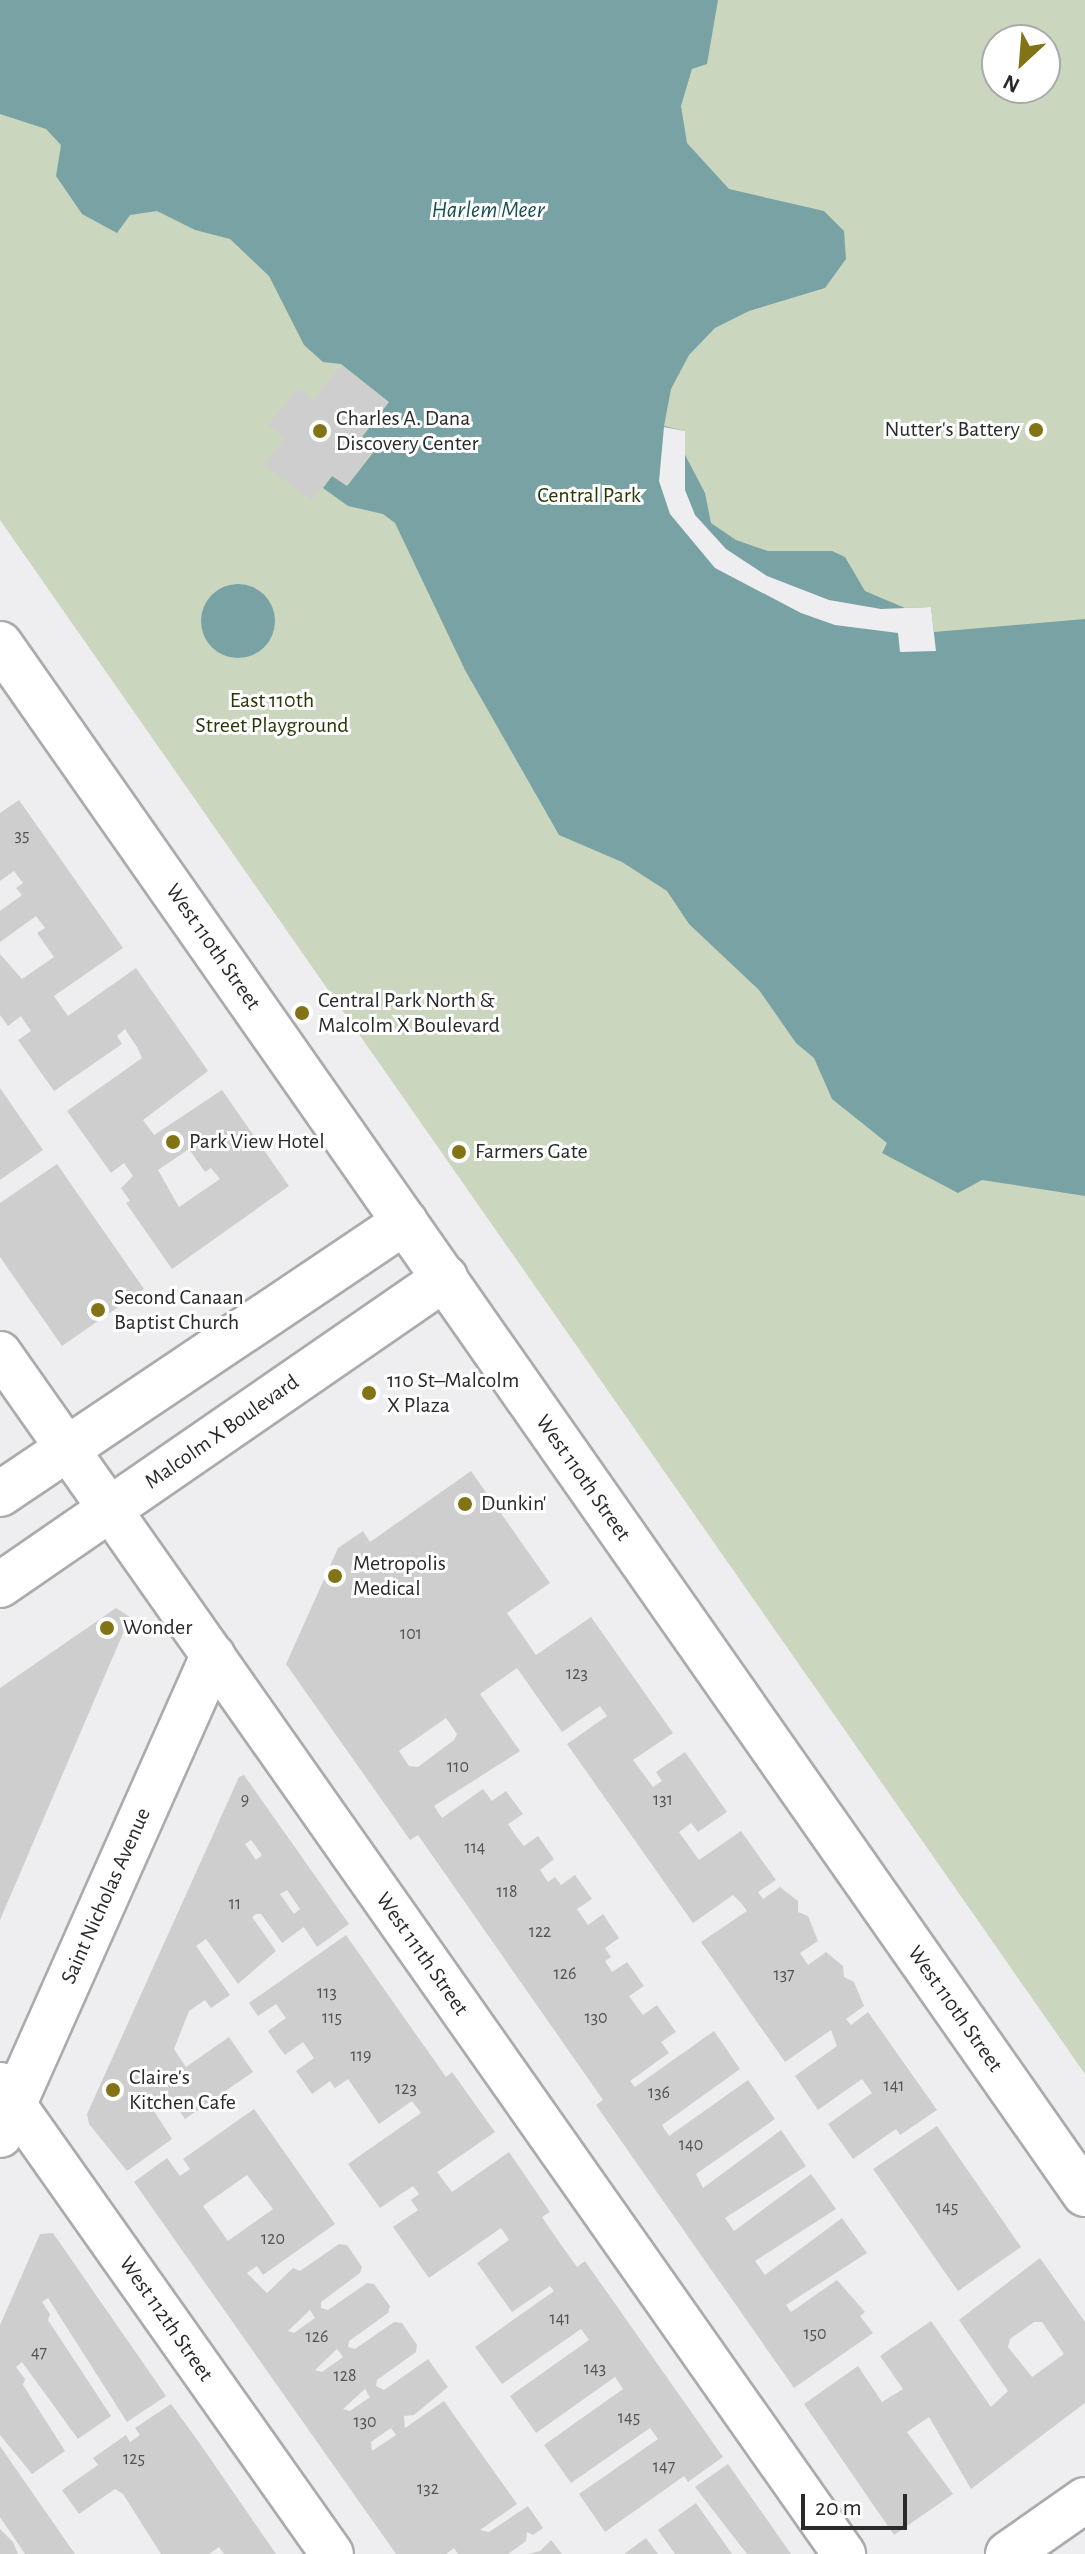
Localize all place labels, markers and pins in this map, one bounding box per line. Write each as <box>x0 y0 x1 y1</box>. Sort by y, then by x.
place label: Charles A. Dana Discovery Center <box>336 405 479 456</box>
place label: Nutter's Battery <box>885 417 1020 443</box>
marker: Nutter's Battery <box>1027 421 1045 439</box>
marker: Charles A. Dana Discovery Center <box>311 422 329 440</box>
place label: Central Park North & Malcolm X Boulevard <box>318 987 500 1038</box>
marker: Central Park North & Malcolm X Boulevard <box>293 1004 311 1022</box>
place label: Park View Hotel <box>189 1129 325 1155</box>
marker: Park View Hotel <box>164 1133 182 1151</box>
place label: Farmers Gate <box>475 1139 588 1165</box>
marker: Farmers Gate <box>450 1143 468 1161</box>
place label: Second Canaan Baptist Church <box>114 1284 244 1336</box>
marker: Second Canaan Baptist Church <box>89 1301 107 1319</box>
place label: 110 St–Malcolm X Plaza <box>387 1367 519 1418</box>
marker: 110 St–Malcolm X Plaza <box>358 1382 380 1404</box>
place label: Dunkin' <box>481 1491 547 1517</box>
marker: Dunkin' <box>456 1495 474 1513</box>
place label: Metropolis Medical <box>353 1550 446 1602</box>
marker: Metropolis Medical <box>324 1565 346 1587</box>
place label: Wonder <box>123 1615 192 1641</box>
marker: Wonder <box>98 1619 116 1637</box>
place label: Claire's Kitchen Cafe <box>129 2064 236 2116</box>
marker: Claire's Kitchen Cafe <box>104 2081 122 2099</box>

